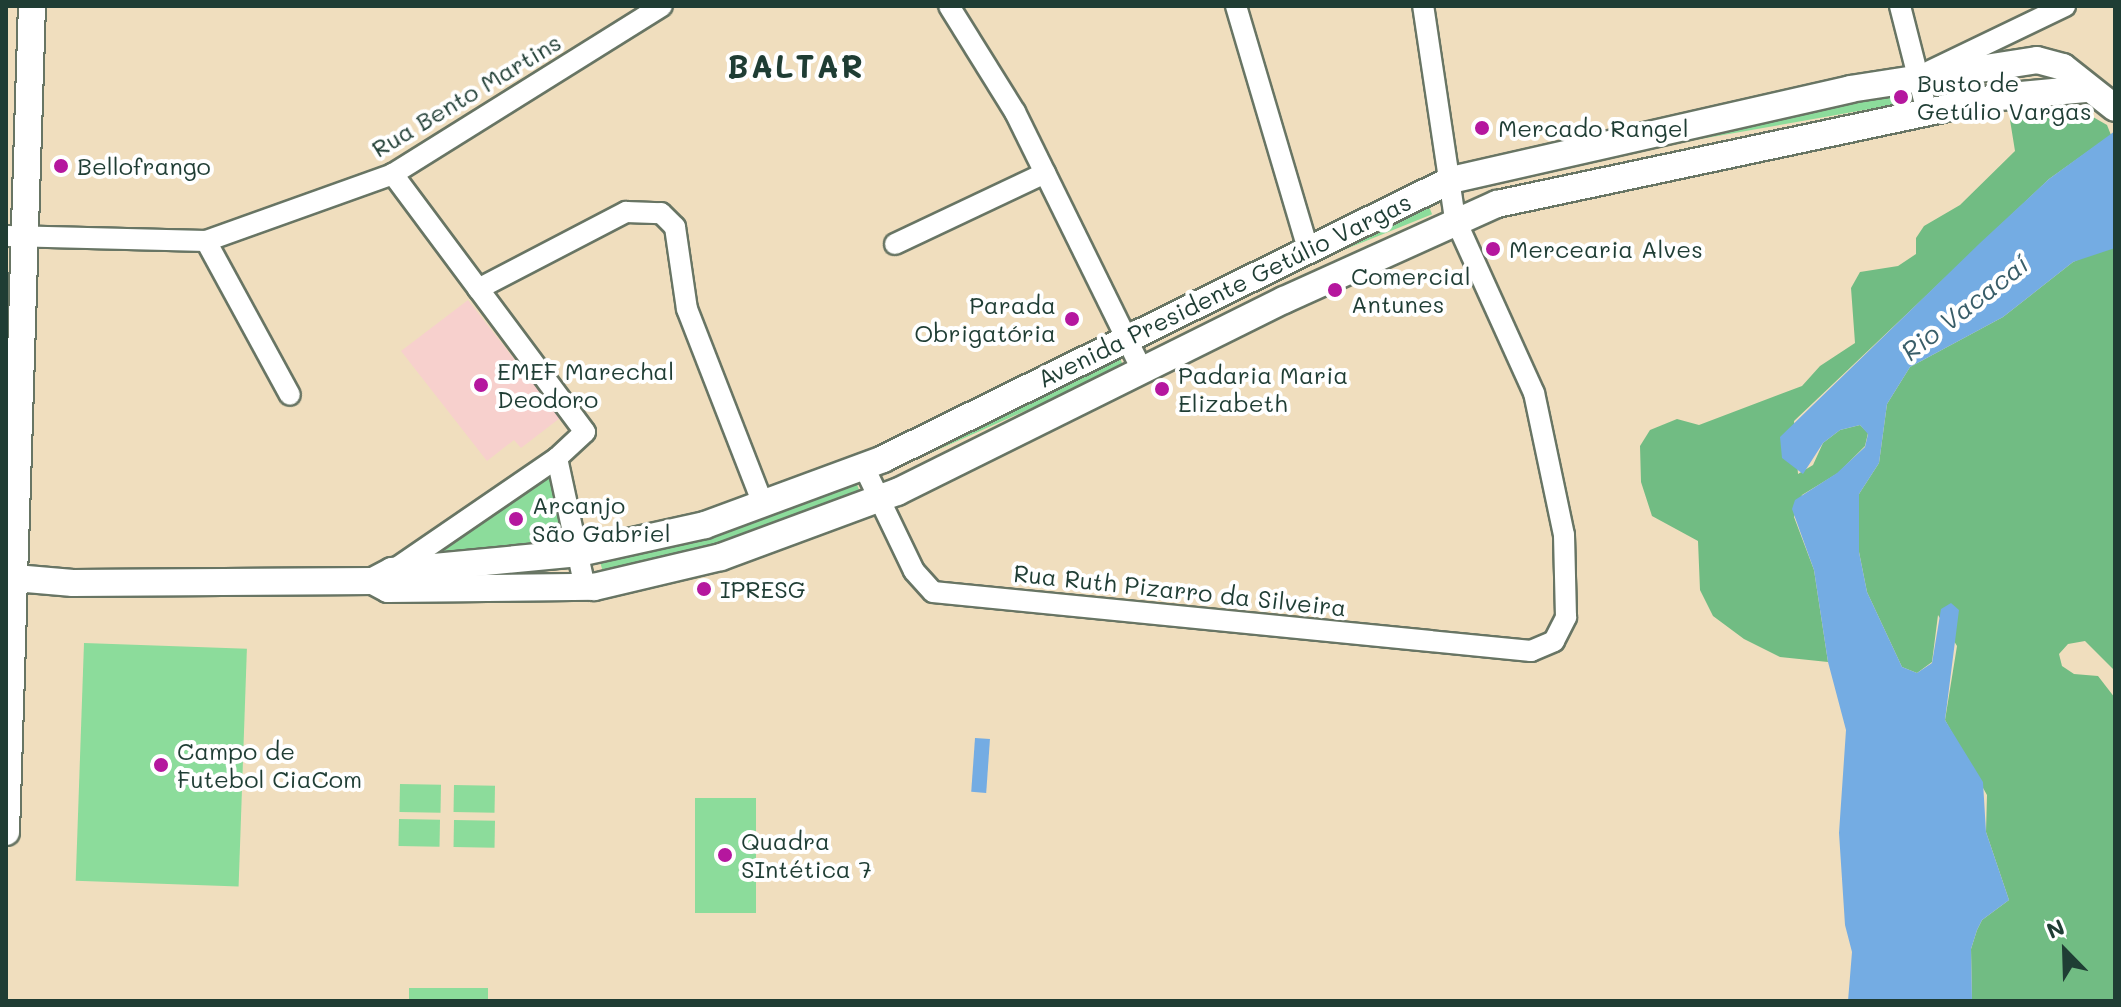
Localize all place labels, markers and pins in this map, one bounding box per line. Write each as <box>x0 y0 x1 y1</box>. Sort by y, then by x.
place label: Busto de Getúlio Vargas <box>1917 69 2092 125</box>
marker: Busto de Getúlio Vargas <box>1892 88 1910 106</box>
place label: Mercado Rangel <box>1498 114 1689 142</box>
marker: Mercado Rangel <box>1473 119 1491 137</box>
place label: Bellofrango <box>77 152 211 180</box>
marker: Bellofrango <box>52 157 70 175</box>
place label: Mercearia Alves <box>1509 235 1703 263</box>
marker: Mercearia Alves <box>1484 240 1502 258</box>
place label: Comercial Antunes <box>1351 262 1471 318</box>
marker: Comercial Antunes <box>1326 281 1344 299</box>
place label: Parada Obrigatória <box>914 291 1056 347</box>
marker: Parada Obrigatória <box>1063 310 1081 328</box>
place label: EMEF Marechal Deodoro <box>497 357 674 413</box>
place label: Padaria Maria Elizabeth <box>1178 361 1348 417</box>
marker: EMEF Marechal Deodoro <box>472 376 490 394</box>
marker: Padaria Maria Elizabeth <box>1153 380 1171 398</box>
place label: Arcanjo São Gabriel <box>532 491 671 547</box>
marker: Arcanjo São Gabriel <box>507 510 525 528</box>
place label: IPRESG <box>720 575 806 603</box>
marker: IPRESG <box>695 580 713 598</box>
place label: Campo de Futebol CiaCom <box>177 737 362 793</box>
marker: Campo de Futebol CiaCom <box>152 756 170 774</box>
place label: Quadra SIntética 7 <box>741 827 872 883</box>
marker: Quadra SIntética 7 <box>716 846 734 864</box>

